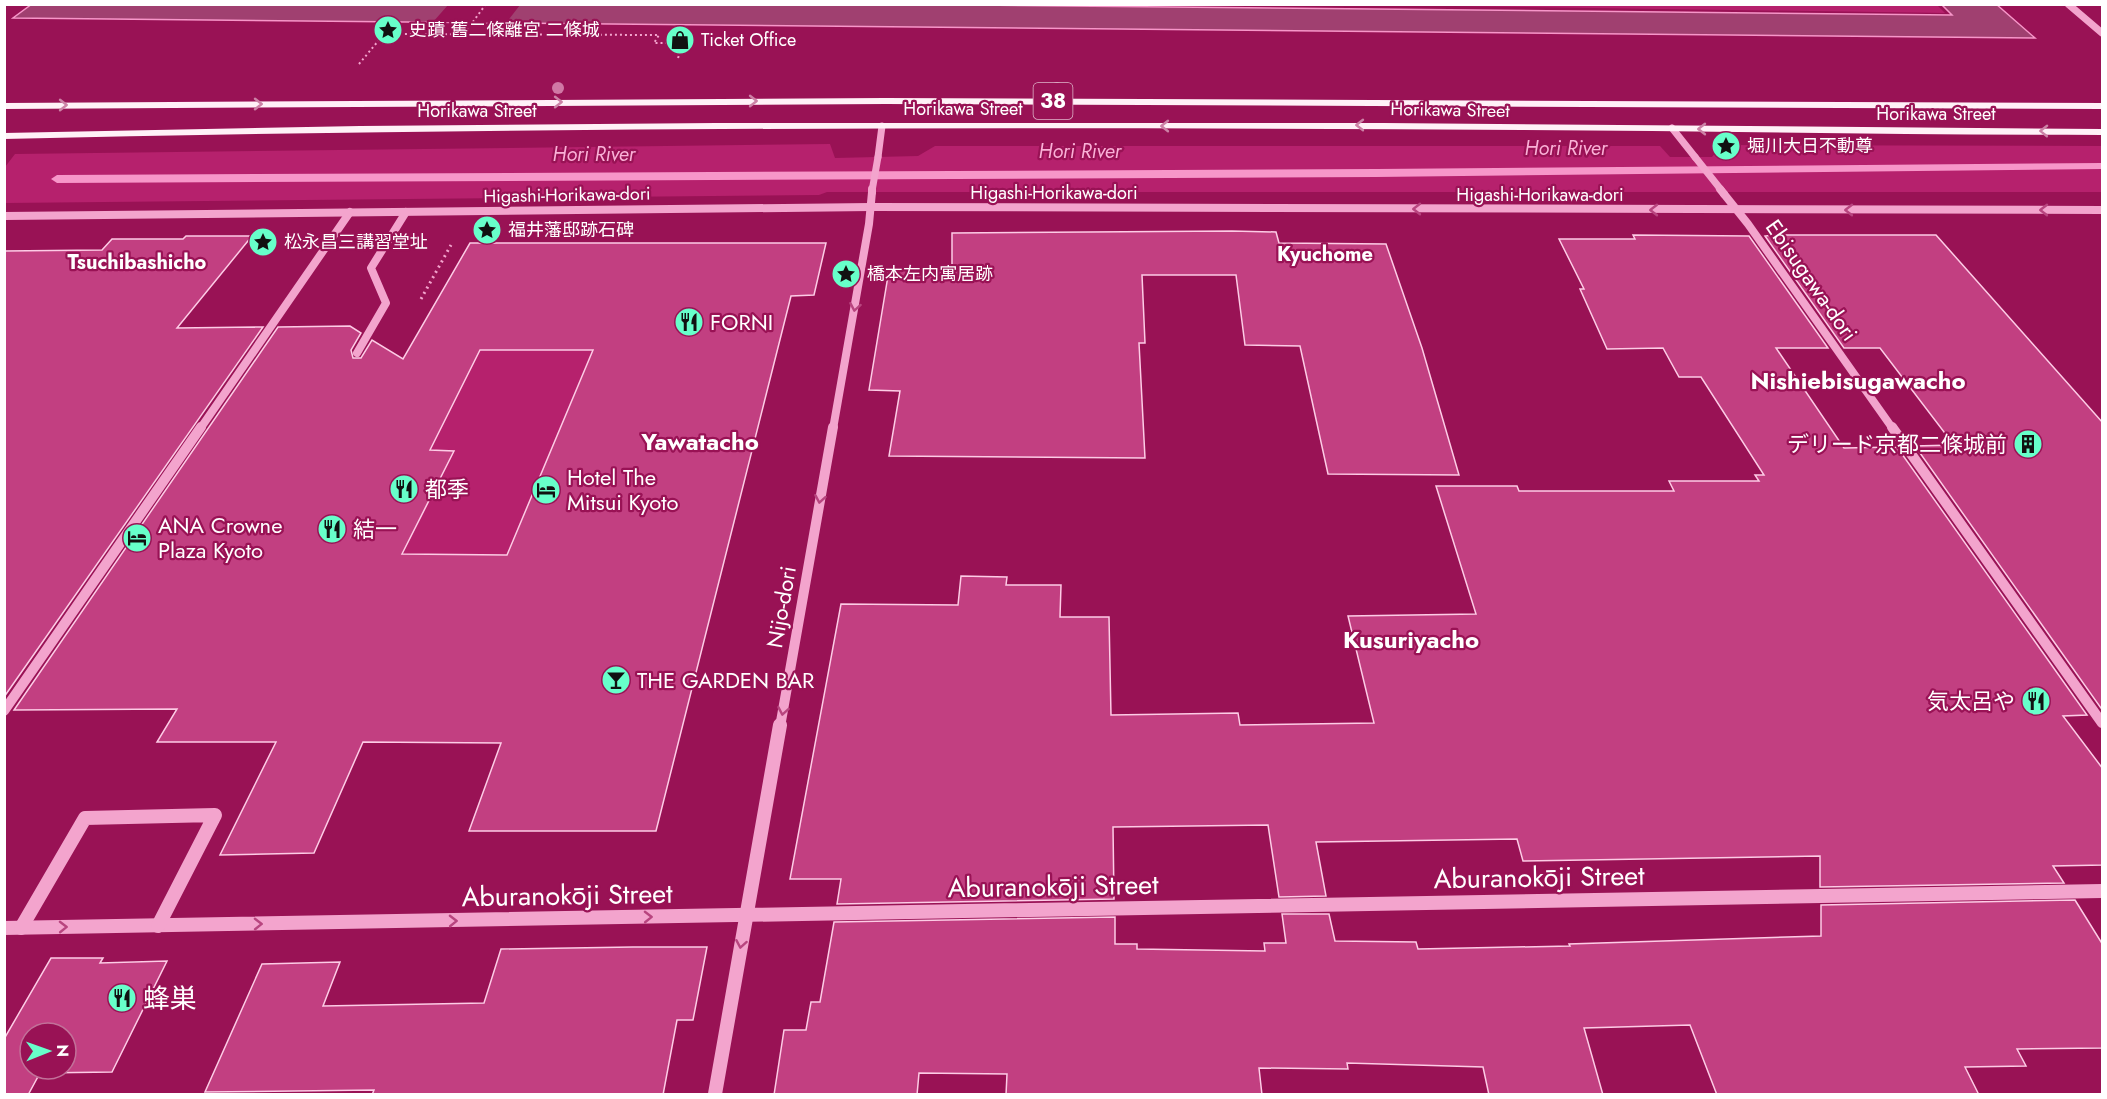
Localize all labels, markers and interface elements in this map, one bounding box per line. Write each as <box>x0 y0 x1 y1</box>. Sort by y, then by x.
place icon: 史蹟 舊二條離宮 二條城 <box>372 14 404 46</box>
place label: 史蹟 舊二條離宮 二條城 <box>409 17 600 43</box>
shop icon: Ticket Office <box>664 24 696 56</box>
place label: Ticket Office <box>701 27 796 53</box>
road number: 38 <box>1034 83 1072 119</box>
one-way arrow <box>748 95 757 107</box>
one-way arrow <box>553 96 562 108</box>
street label: Horikawa Street <box>903 96 1023 122</box>
street label: Horikawa Street <box>1390 96 1511 124</box>
one-way arrow <box>253 98 262 110</box>
street label: Horikawa Street <box>417 98 537 124</box>
one-way arrow <box>58 99 67 111</box>
street label: Horikawa Street <box>1876 101 1996 127</box>
one-way arrow <box>1356 119 1365 131</box>
one-way arrow <box>1161 120 1170 132</box>
one-way arrow <box>1698 123 1707 135</box>
one-way arrow <box>2040 125 2049 137</box>
place icon: 堀川大日不動尊 <box>1710 130 1742 162</box>
place label: 堀川大日不動尊 <box>1747 133 1873 159</box>
water label: Hori River <box>1525 134 1609 163</box>
water label: Hori River <box>1039 137 1123 166</box>
water label: Hori River <box>553 140 637 169</box>
street label: Higashi-Horikawa-dori <box>970 180 1138 206</box>
street label: Higashi-Horikawa-dori <box>483 181 651 209</box>
street label: Higashi-Horikawa-dori <box>1456 182 1624 208</box>
one-way arrow <box>1413 203 1422 215</box>
one-way arrow <box>1650 204 1659 216</box>
one-way arrow <box>1845 204 1854 216</box>
one-way arrow <box>2040 204 2049 216</box>
street label: Ebisugawa-dori <box>1758 213 1866 347</box>
place icon: 福井藩邸跡石碑 <box>471 214 503 246</box>
place label: 福井藩邸跡石碑 <box>508 217 634 243</box>
place icon: 松永昌三講習堂址 <box>247 226 279 258</box>
place label: 松永昌三講習堂址 <box>284 229 428 255</box>
district label: Kyuchome <box>1277 240 1373 269</box>
district label: Tsuchibashicho <box>68 248 207 277</box>
place icon: 橋本左内寓居跡 <box>830 258 862 290</box>
place label: 橋本左内寓居跡 <box>867 261 993 287</box>
one-way arrow <box>849 301 862 311</box>
restaurant icon: FORNI <box>673 306 705 338</box>
place label: FORNI <box>710 306 773 338</box>
district label: Nishiebisugawacho <box>1750 363 1966 398</box>
district label: Yawatacho <box>640 424 759 459</box>
place label: デリード京都二條城前 <box>1787 428 2007 460</box>
building icon: デリード京都二條城前 <box>2012 428 2044 460</box>
place label: Hotel The Mitsui Kyoto <box>567 461 679 518</box>
restaurant icon: 都季 <box>388 473 420 505</box>
place label: 都季 <box>425 473 469 505</box>
hotel icon: Hotel The Mitsui Kyoto <box>530 474 562 506</box>
one-way arrow <box>815 494 827 503</box>
place label: ANA Crowne Plaza Kyoto <box>158 509 283 566</box>
restaurant icon: 結一 <box>316 513 348 545</box>
place label: 結一 <box>353 513 397 545</box>
hotel icon: ANA Crowne Plaza Kyoto <box>121 522 153 554</box>
street label: Nijo-dori <box>758 563 804 651</box>
district label: Kusuriyacho <box>1343 622 1479 657</box>
bar icon: THE GARDEN BAR <box>600 664 632 696</box>
place label: THE GARDEN BAR <box>637 664 815 696</box>
place label: 気太呂や <box>1927 685 2015 717</box>
restaurant icon: 気太呂や <box>2020 685 2052 717</box>
one-way arrow <box>777 707 789 716</box>
street label: Aburanokōji Street <box>1433 856 1645 898</box>
street label: Aburanokōji Street <box>947 865 1159 907</box>
street label: Aburanokōji Street <box>461 874 673 916</box>
one-way arrow <box>643 911 652 924</box>
one-way arrow <box>448 915 457 927</box>
one-way arrow <box>253 918 262 930</box>
one-way arrow <box>58 921 67 934</box>
one-way arrow <box>735 940 747 949</box>
place label: 蜂巣 <box>143 979 197 1018</box>
restaurant icon: 蜂巣 <box>106 982 138 1014</box>
north arrow <box>18 1021 78 1081</box>
text: N <box>51 1044 74 1057</box>

